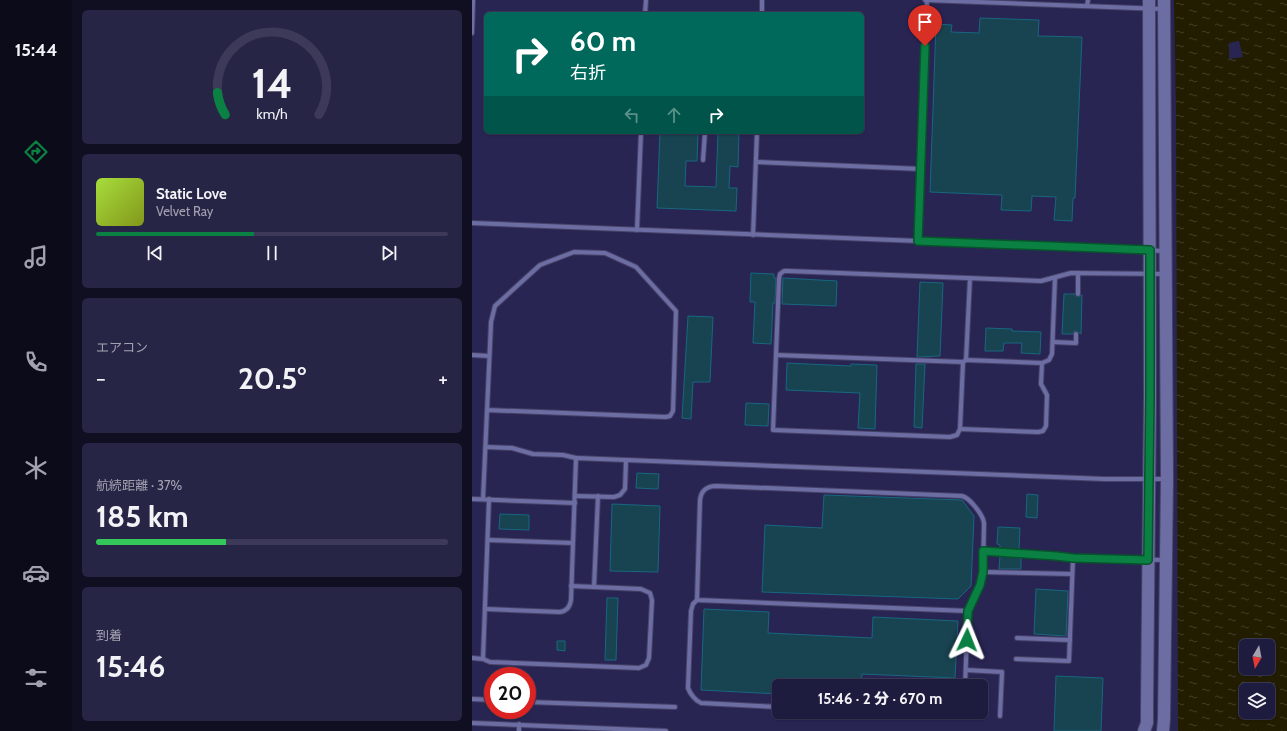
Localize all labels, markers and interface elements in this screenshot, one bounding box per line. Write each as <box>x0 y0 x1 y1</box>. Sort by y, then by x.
pin <box>908 5 942 46</box>
icon: arrive <box>914 11 936 33</box>
text: 60 m <box>570 24 636 58</box>
icon: right <box>504 28 556 80</box>
text: 15:44 <box>15 39 57 61</box>
text: 14 <box>251 58 293 108</box>
text: 右折 <box>570 62 606 84</box>
icon: left <box>621 104 643 126</box>
icon: ahead <box>663 104 685 126</box>
icon: right <box>705 104 727 126</box>
text: km/h <box>256 105 288 123</box>
icon: directions <box>22 138 50 166</box>
text: Static Love <box>156 185 227 203</box>
text: Velvet Ray <box>156 203 213 219</box>
icon: previous <box>144 242 166 264</box>
icon: pause <box>261 242 283 264</box>
icon: next <box>378 242 400 264</box>
icon: music <box>22 243 50 271</box>
text: エアコン <box>96 339 148 355</box>
icon: phone <box>22 348 50 376</box>
text: 20.5° <box>238 360 306 397</box>
text: − <box>96 365 106 392</box>
text: + <box>438 365 448 392</box>
icon: climate <box>22 454 50 482</box>
text: 航続距離 · 37% <box>96 477 182 493</box>
text: 185 km <box>96 498 189 535</box>
icon: car <box>22 559 50 587</box>
position arrow <box>946 619 988 661</box>
text: 到着 <box>96 627 122 643</box>
north arrow <box>1239 639 1275 675</box>
map controls <box>1239 639 1275 719</box>
text: 15:46 <box>96 648 165 685</box>
icon: filters <box>22 664 50 692</box>
speed limit sign: 20 <box>484 667 536 719</box>
button: layers <box>1239 683 1275 719</box>
text: 15:46 · 2 分 · 670 m <box>818 690 942 708</box>

